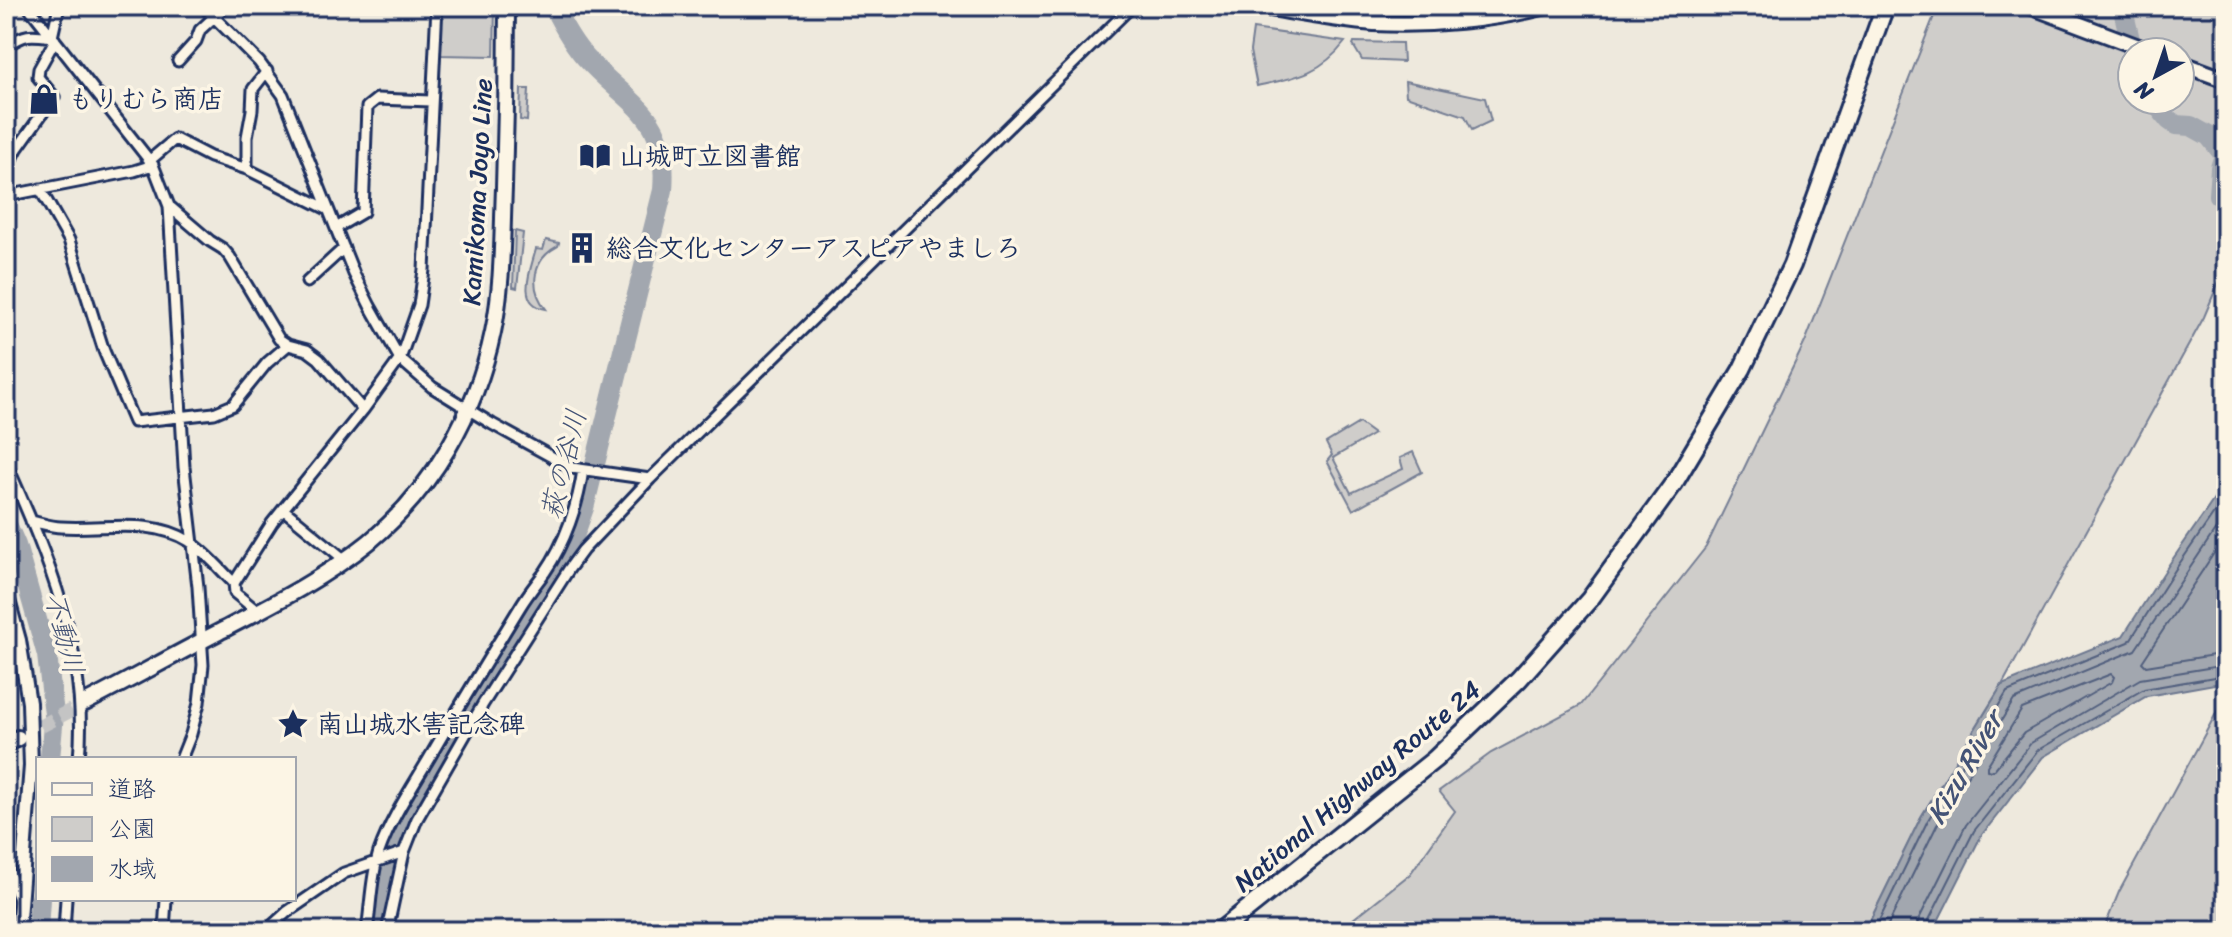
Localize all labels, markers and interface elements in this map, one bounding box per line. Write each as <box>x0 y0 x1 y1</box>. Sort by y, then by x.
north arrow <box>2116 36 2196 116</box>
text: N <box>2125 71 2163 111</box>
place label: もりむら商店 <box>68 76 224 122</box>
street label: Kamikoma Joyo Line <box>448 77 506 307</box>
shop icon: もりむら商店 <box>27 82 61 116</box>
place label: 山城町立図書館 <box>619 133 801 179</box>
library icon: 山城町立図書館 <box>578 139 612 173</box>
place label: 総合文化センターアスピアやましろ <box>606 225 1021 271</box>
building icon: 総合文化センターアスピアやましろ <box>565 231 599 265</box>
water label: 萩の谷川 <box>526 404 601 524</box>
water label: 不動川 <box>31 586 98 680</box>
street label: National Highway Route 24 <box>1223 668 1491 904</box>
water label: Kizu River <box>1912 697 2019 833</box>
place label: 南山城水害記念碑 <box>317 701 525 747</box>
place icon: 南山城水害記念碑 <box>276 707 310 741</box>
legend <box>36 757 296 901</box>
text: 道路 <box>108 768 156 810</box>
text: 公園 <box>108 808 156 850</box>
text: 水域 <box>108 848 156 890</box>

